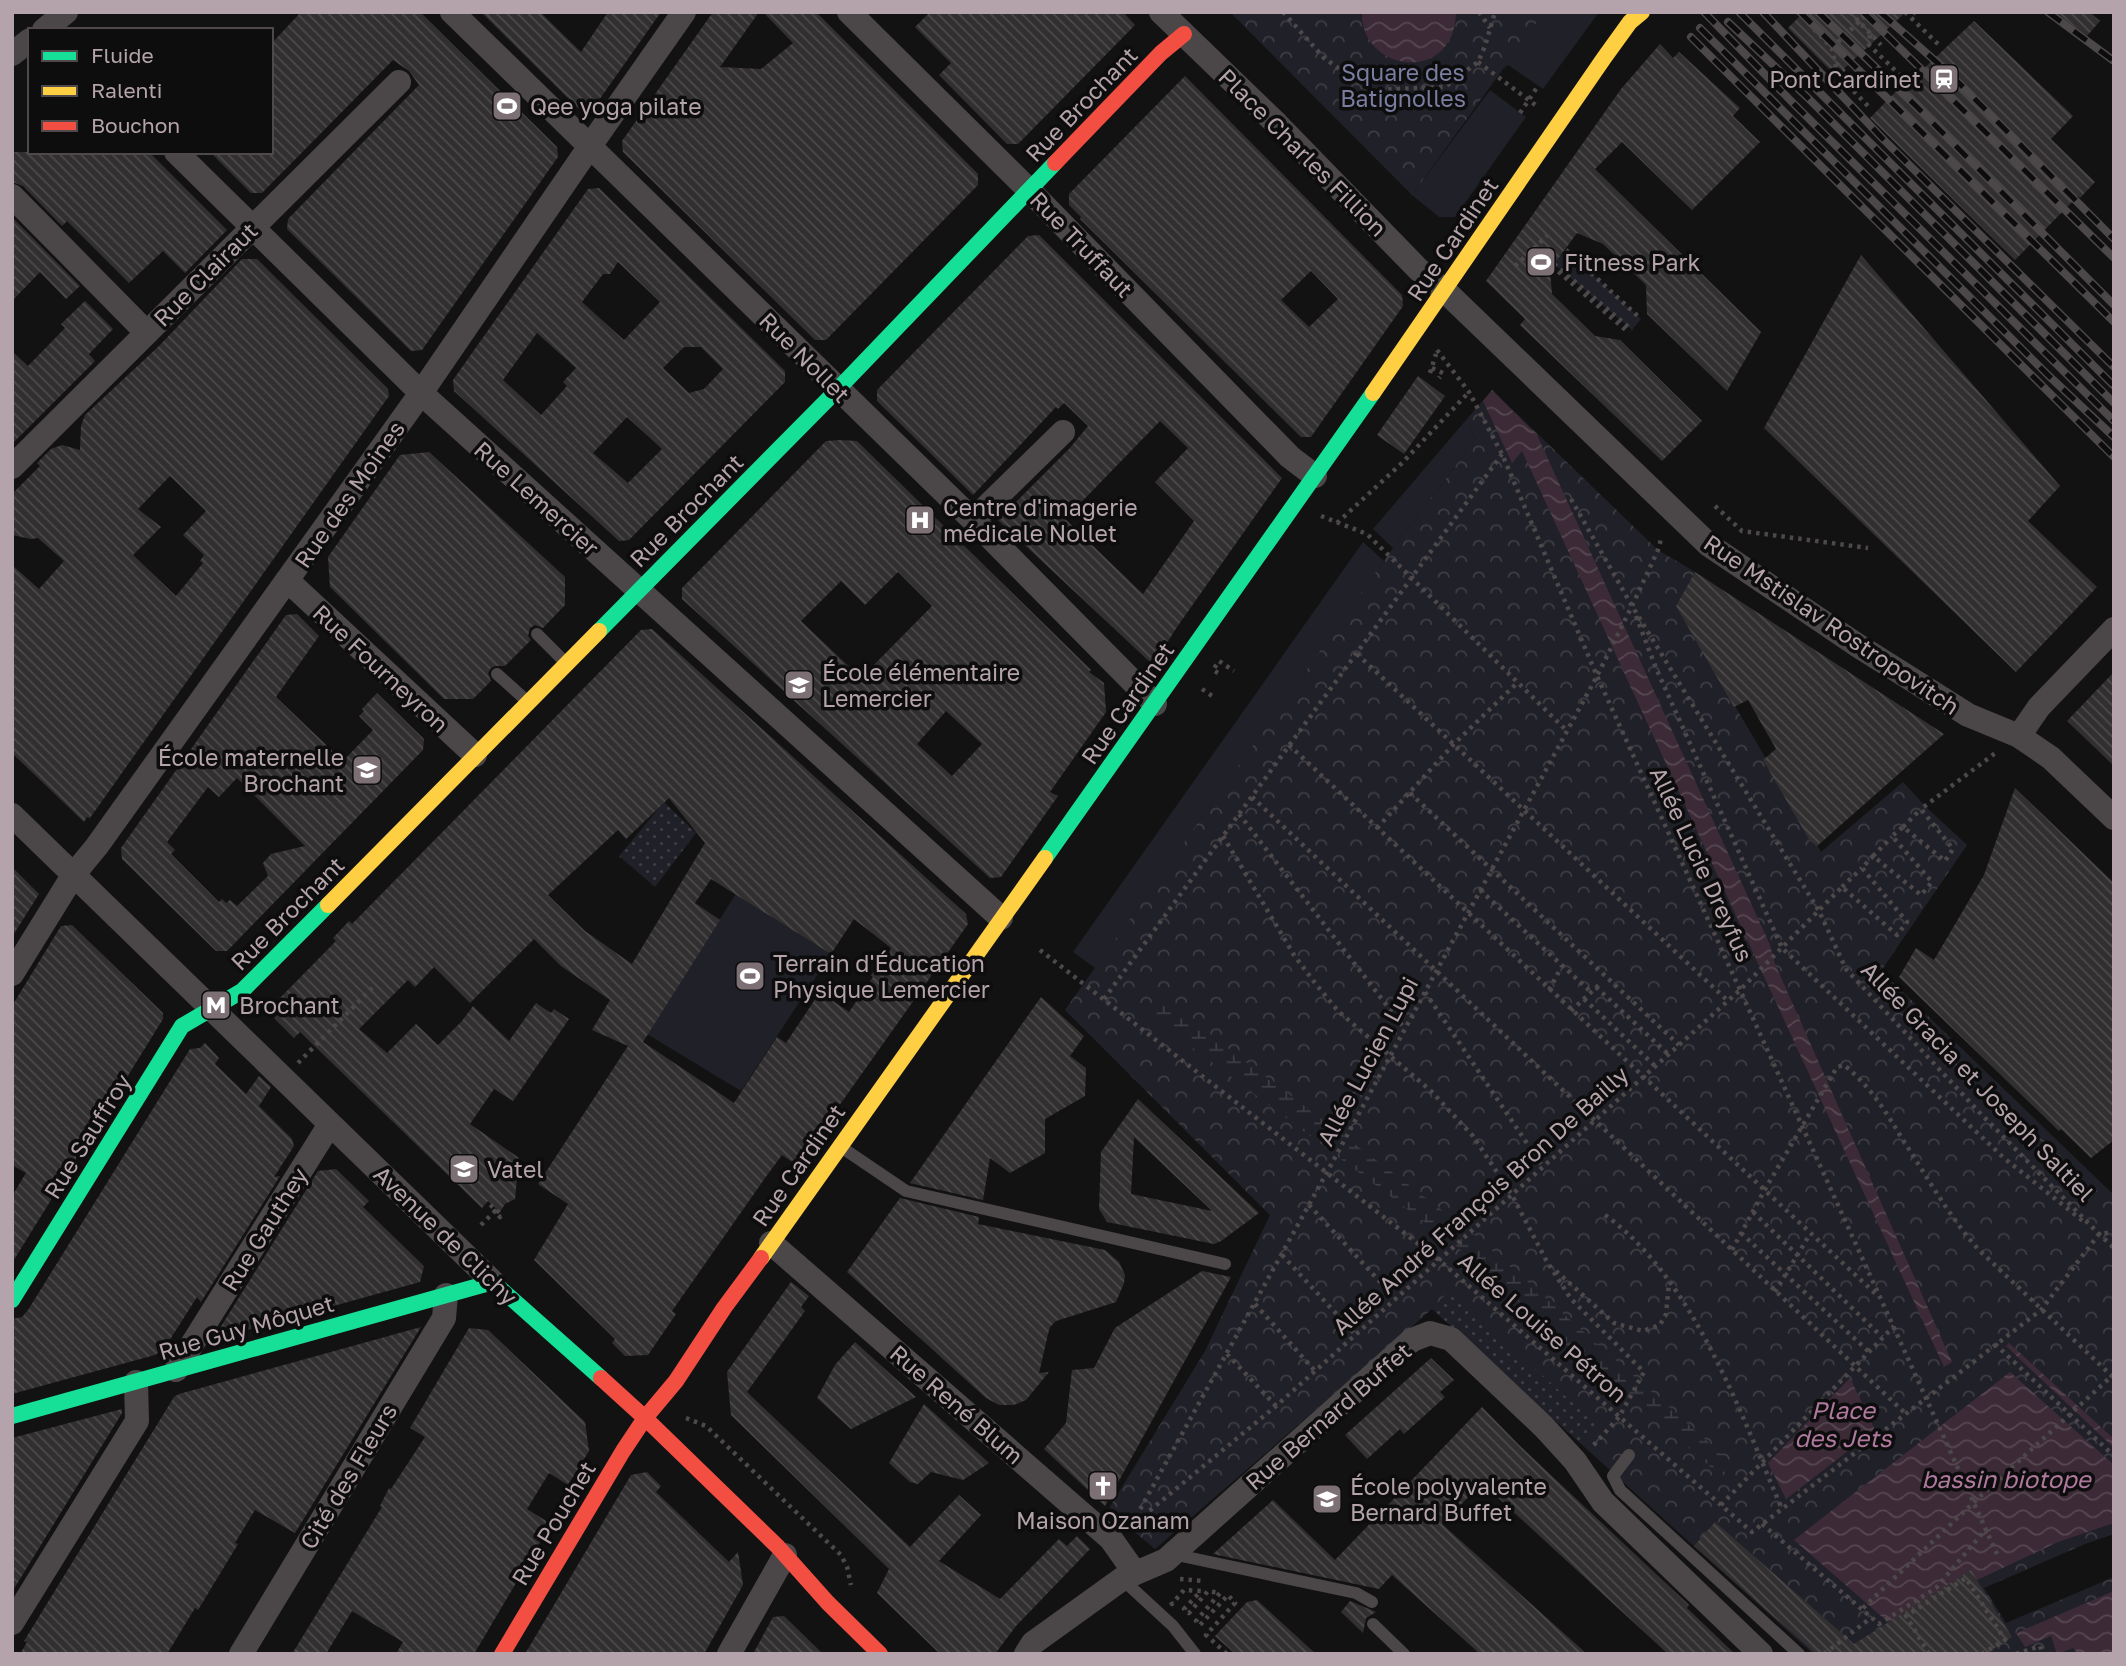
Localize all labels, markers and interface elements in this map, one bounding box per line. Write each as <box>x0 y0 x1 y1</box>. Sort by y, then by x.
legend <box>28 28 273 154</box>
street label: Rue Brochant <box>1019 41 1143 167</box>
text: Fluide <box>91 42 154 68</box>
park label: Square des Batignolles <box>1340 58 1466 112</box>
street label: Place Charles Fillion <box>1213 62 1393 242</box>
station icon: Pont Cardinet <box>1927 62 1961 96</box>
place label: Pont Cardinet <box>1769 65 1921 93</box>
text: Ralenti <box>91 77 162 103</box>
sports icon: Qee yoga pilate <box>490 89 524 123</box>
place label: Qee yoga pilate <box>530 92 702 120</box>
text: Bouchon <box>91 112 180 138</box>
street label: Rue Cardinet <box>1401 172 1503 306</box>
street label: Rue Truffaut <box>1025 185 1139 303</box>
street label: Rue Clairaut <box>147 216 263 332</box>
sports icon: Fitness Park <box>1524 245 1558 279</box>
place label: Fitness Park <box>1564 248 1700 276</box>
street label: Rue Nollet <box>754 306 856 408</box>
street label: Rue des Moines <box>288 415 410 573</box>
street label: Rue Lemercier <box>469 435 605 561</box>
street label: Rue Brochant <box>623 447 749 573</box>
place label: Centre d'imagerie médicale Nollet <box>943 493 1138 547</box>
hospital icon: Centre d'imagerie médicale Nollet <box>903 503 937 537</box>
street label: Rue Mstislav Rostropovitch <box>1699 528 1965 720</box>
street label: Rue Fourneyron <box>307 598 455 738</box>
street label: Rue Cardinet <box>1075 637 1179 769</box>
place label: École élémentaire Lemercier <box>822 658 1020 712</box>
school or university icon: École élémentaire Lemercier <box>782 668 816 702</box>
place label: École maternelle Brochant <box>158 743 344 797</box>
school or university icon: École maternelle Brochant <box>350 753 384 787</box>
street label: Allée Lucie Dreyfus <box>1645 762 1759 966</box>
street label: Rue Brochant <box>224 850 350 976</box>
place label: Terrain d'Éducation Physique Lemercier <box>773 949 990 1003</box>
street label: Allée Gracia et Joseph Saltiel <box>1856 955 2100 1207</box>
sports icon: Terrain d'Éducation Physique Lemercier <box>733 959 767 993</box>
street label: Allée Lucien Lupi <box>1311 972 1423 1150</box>
metro station icon: Brochant <box>199 988 233 1022</box>
place label: Brochant <box>239 991 340 1019</box>
street label: Allée André François Bron De Bailly <box>1326 1060 1634 1340</box>
street label: Rue Sauffroy <box>38 1068 137 1204</box>
street label: Rue Cardinet <box>746 1099 850 1231</box>
school or university icon: Vatel <box>447 1152 481 1186</box>
place label: Vatel <box>487 1155 544 1183</box>
street label: Avenue de Clichy <box>368 1159 524 1311</box>
street label: Rue Gauthey <box>215 1162 313 1296</box>
street label: Allée Louise Pétron <box>1453 1246 1633 1408</box>
street label: Rue Guy Môquet <box>155 1289 337 1365</box>
street label: Rue Bernard Buffet <box>1239 1336 1417 1496</box>
street label: Rue René Blum <box>885 1339 1029 1469</box>
water label: Place des Jets <box>1795 1395 1893 1452</box>
street label: Cité des Fleurs <box>294 1398 402 1554</box>
street label: Rue Pouchet <box>505 1456 601 1590</box>
water label: bassin biotope <box>1921 1464 2093 1493</box>
church icon: Maison Ozanam <box>1086 1469 1120 1503</box>
place label: École polyvalente Bernard Buffet <box>1350 1472 1547 1526</box>
school or university icon: École polyvalente Bernard Buffet <box>1310 1482 1344 1516</box>
place label: Maison Ozanam <box>1016 1506 1190 1534</box>

